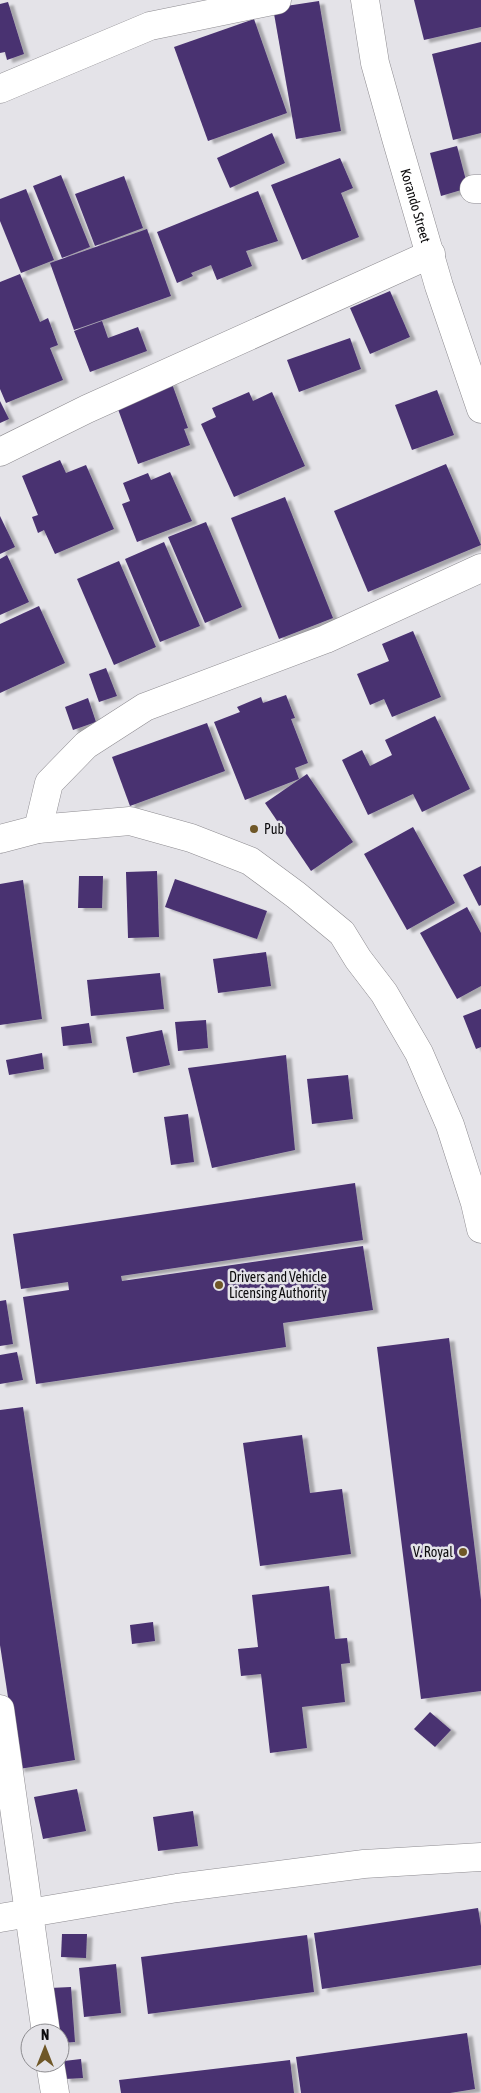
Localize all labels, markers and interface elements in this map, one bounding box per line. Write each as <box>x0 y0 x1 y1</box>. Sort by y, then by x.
street label: Korando Street <box>397 167 434 244</box>
place label: Pub <box>264 821 285 837</box>
marker: Pub <box>248 823 260 835</box>
place label: Drivers and Vehicle Licensing Authority <box>229 1269 327 1301</box>
marker: Drivers and Vehicle Licensing Authority <box>213 1279 225 1291</box>
place label: V. Royal <box>413 1544 453 1560</box>
marker: V. Royal <box>457 1546 469 1558</box>
north arrow <box>20 2023 70 2073</box>
text: N <box>41 2027 49 2043</box>

